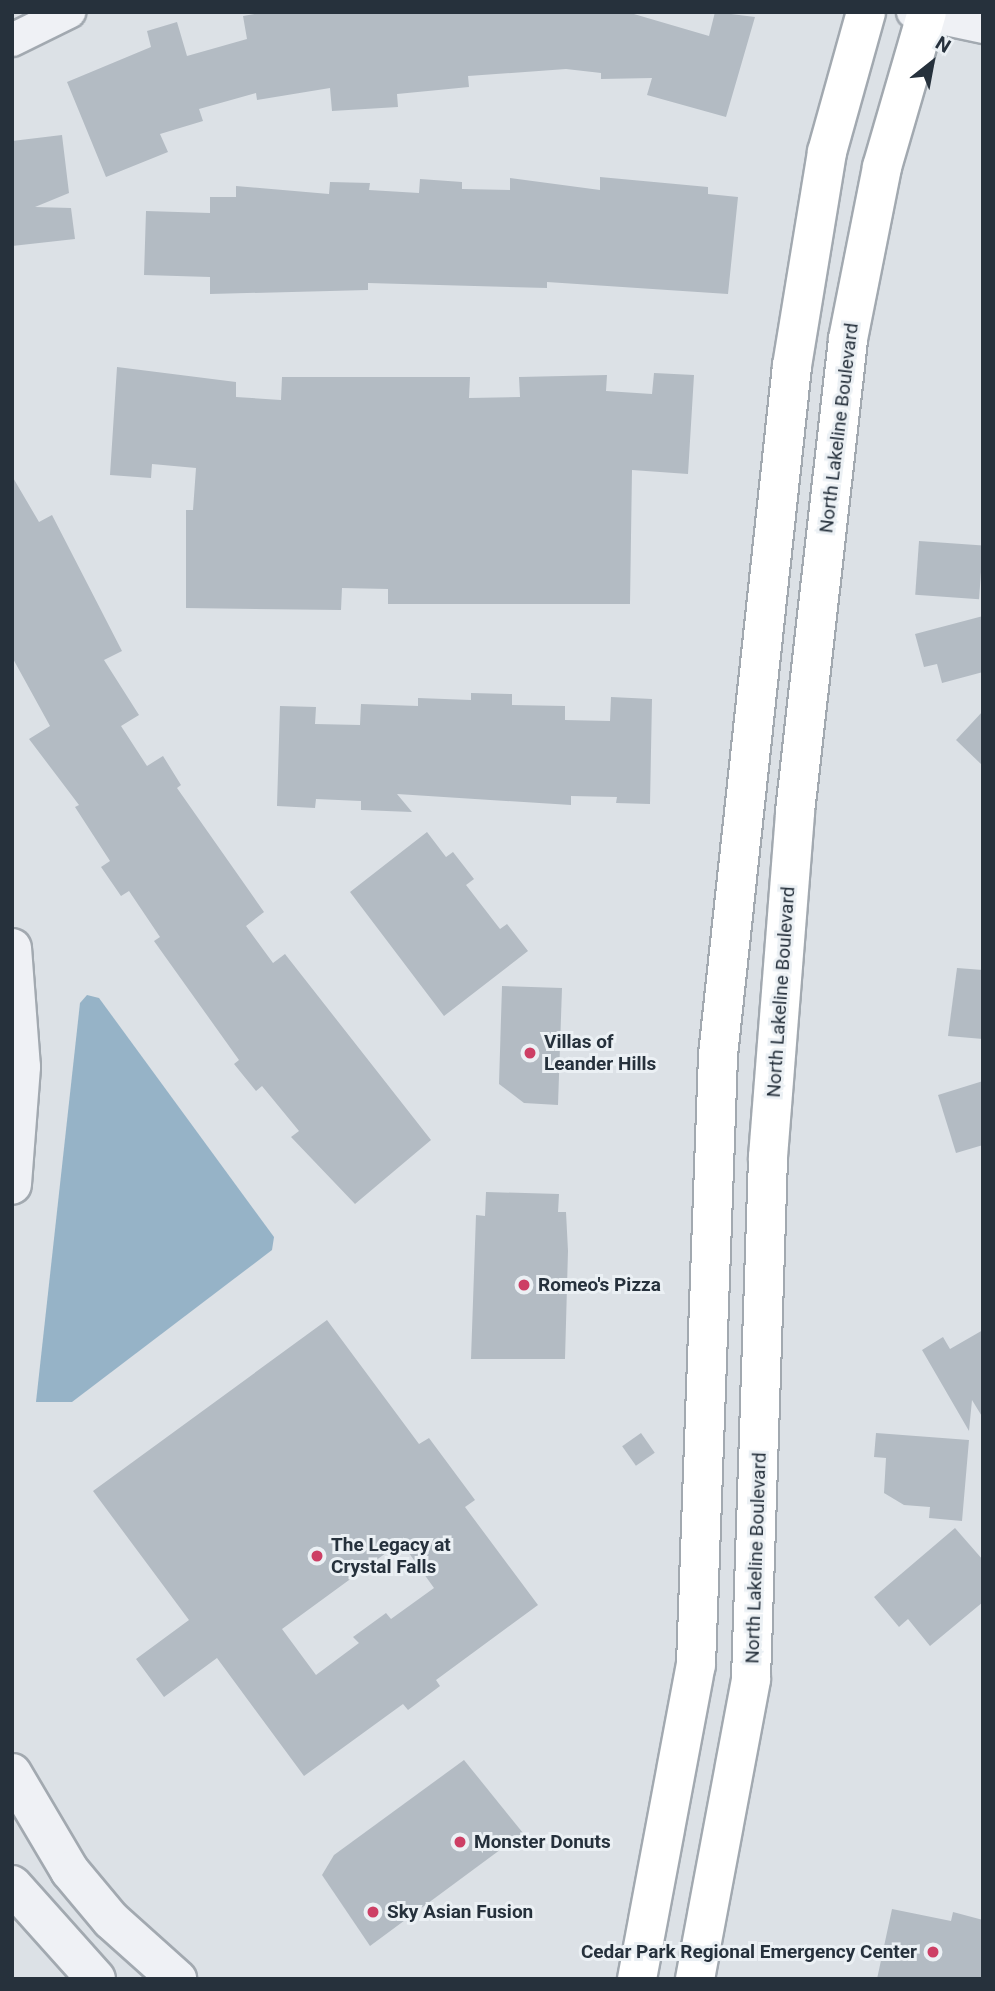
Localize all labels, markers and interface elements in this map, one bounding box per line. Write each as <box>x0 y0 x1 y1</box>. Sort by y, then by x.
north arrow <box>897 28 967 98</box>
text: N <box>931 31 955 58</box>
street label: North Lakeline Boulevard <box>815 322 863 534</box>
street label: North Lakeline Boulevard <box>762 886 800 1098</box>
place label: Villas of Leander Hills <box>544 1031 656 1075</box>
marker: Villas of Leander Hills <box>522 1045 538 1061</box>
place label: Romeo's Pizza <box>538 1274 661 1296</box>
marker: Romeo's Pizza <box>516 1277 532 1293</box>
street label: North Lakeline Boulevard <box>741 1452 771 1664</box>
place label: The Legacy at Crystal Falls <box>331 1534 451 1578</box>
marker: The Legacy at Crystal Falls <box>309 1548 325 1564</box>
place label: Monster Donuts <box>474 1831 611 1853</box>
marker: Monster Donuts <box>452 1834 468 1850</box>
place label: Sky Asian Fusion <box>387 1901 533 1923</box>
marker: Sky Asian Fusion <box>365 1904 381 1920</box>
place label: Cedar Park Regional Emergency Center <box>581 1941 917 1963</box>
marker: Cedar Park Regional Emergency Center <box>923 1942 943 1962</box>

